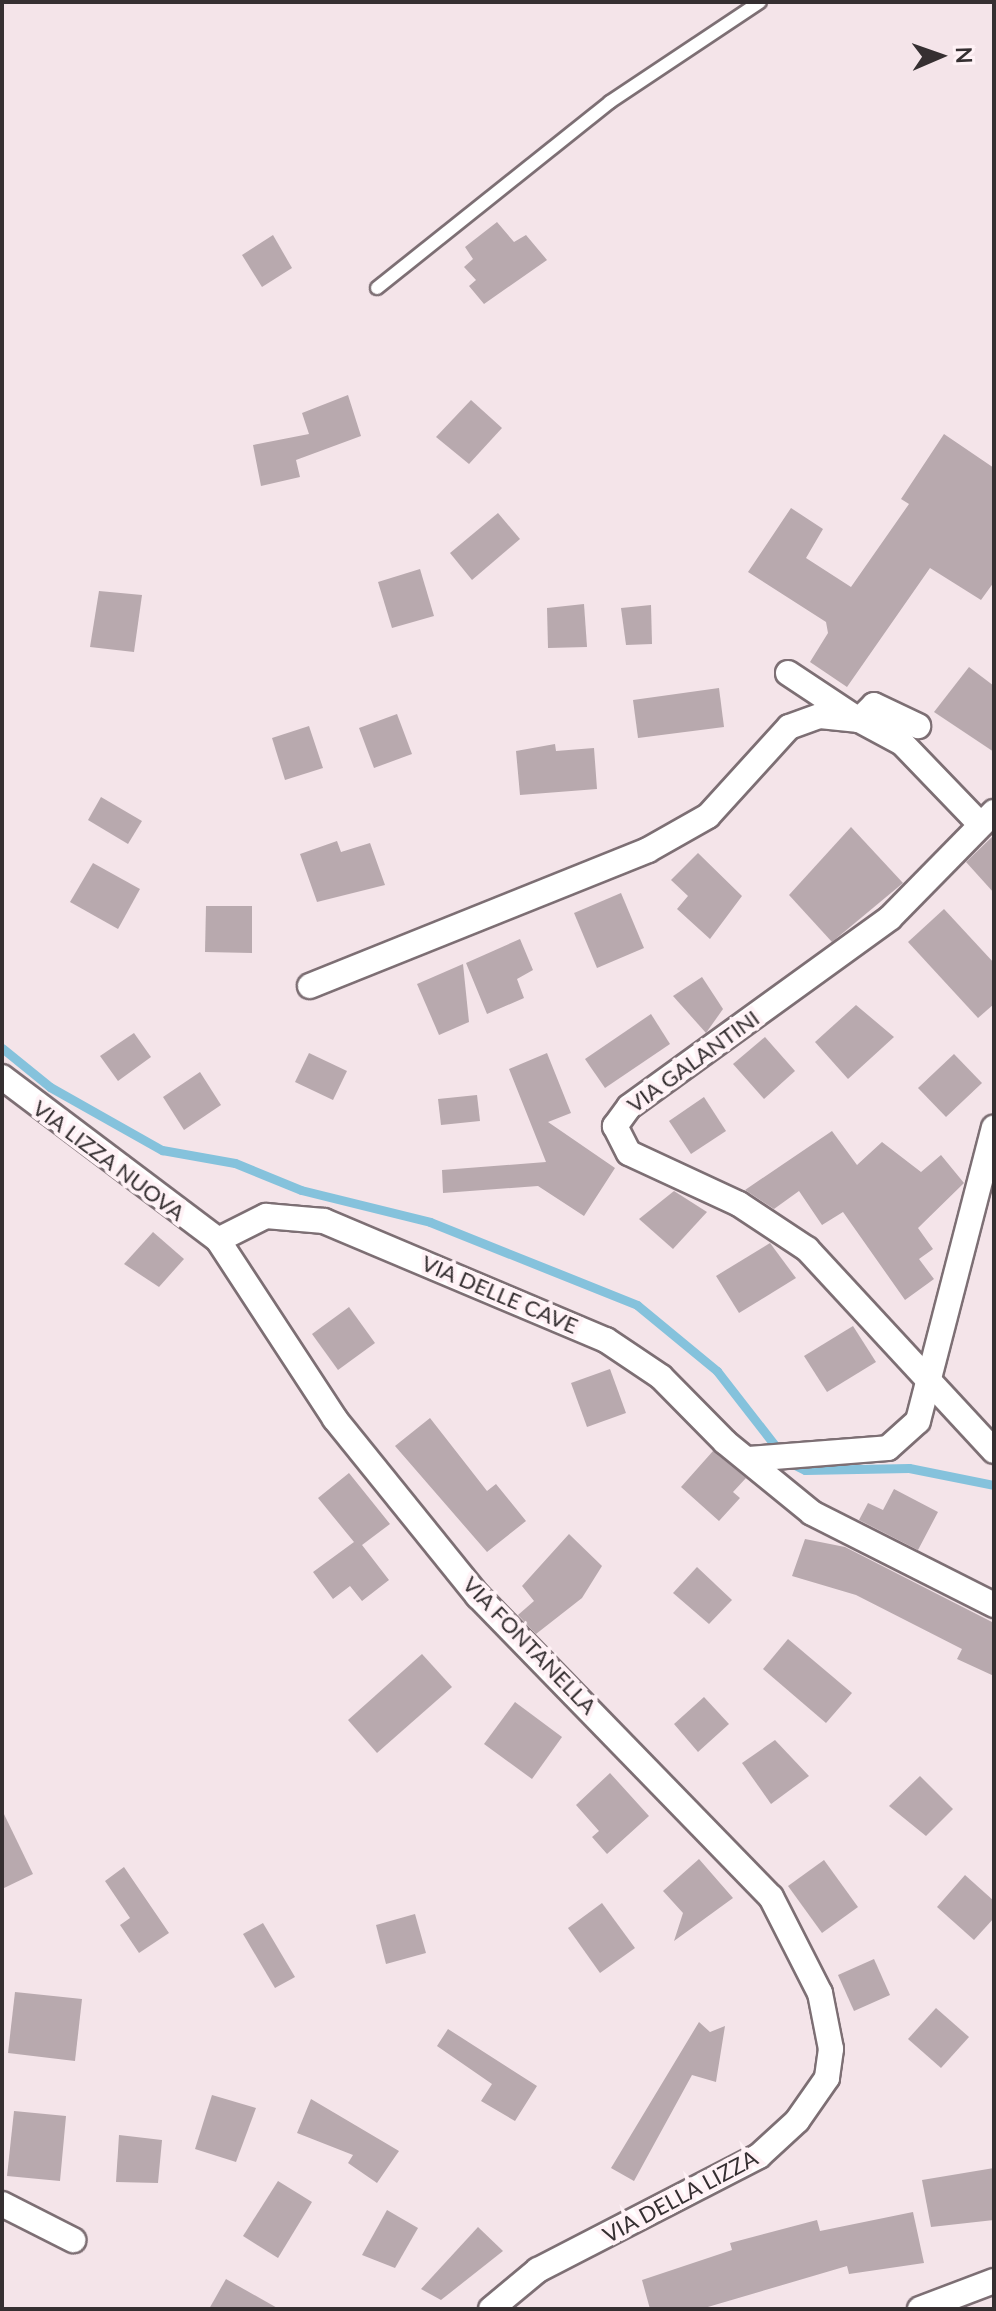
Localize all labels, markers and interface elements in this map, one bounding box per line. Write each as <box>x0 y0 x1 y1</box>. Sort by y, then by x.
north arrow <box>900 16 980 96</box>
text: N <box>951 46 978 64</box>
street label: VIA GALANTINI <box>622 1004 764 1118</box>
street label: VIA LIZZA NUOVA <box>27 1094 191 1226</box>
street label: VIA DELLE CAVE <box>418 1249 582 1339</box>
street label: VIA FONTANELLA <box>457 1571 603 1719</box>
street label: VIA DELLA LIZZA <box>597 2144 763 2248</box>

